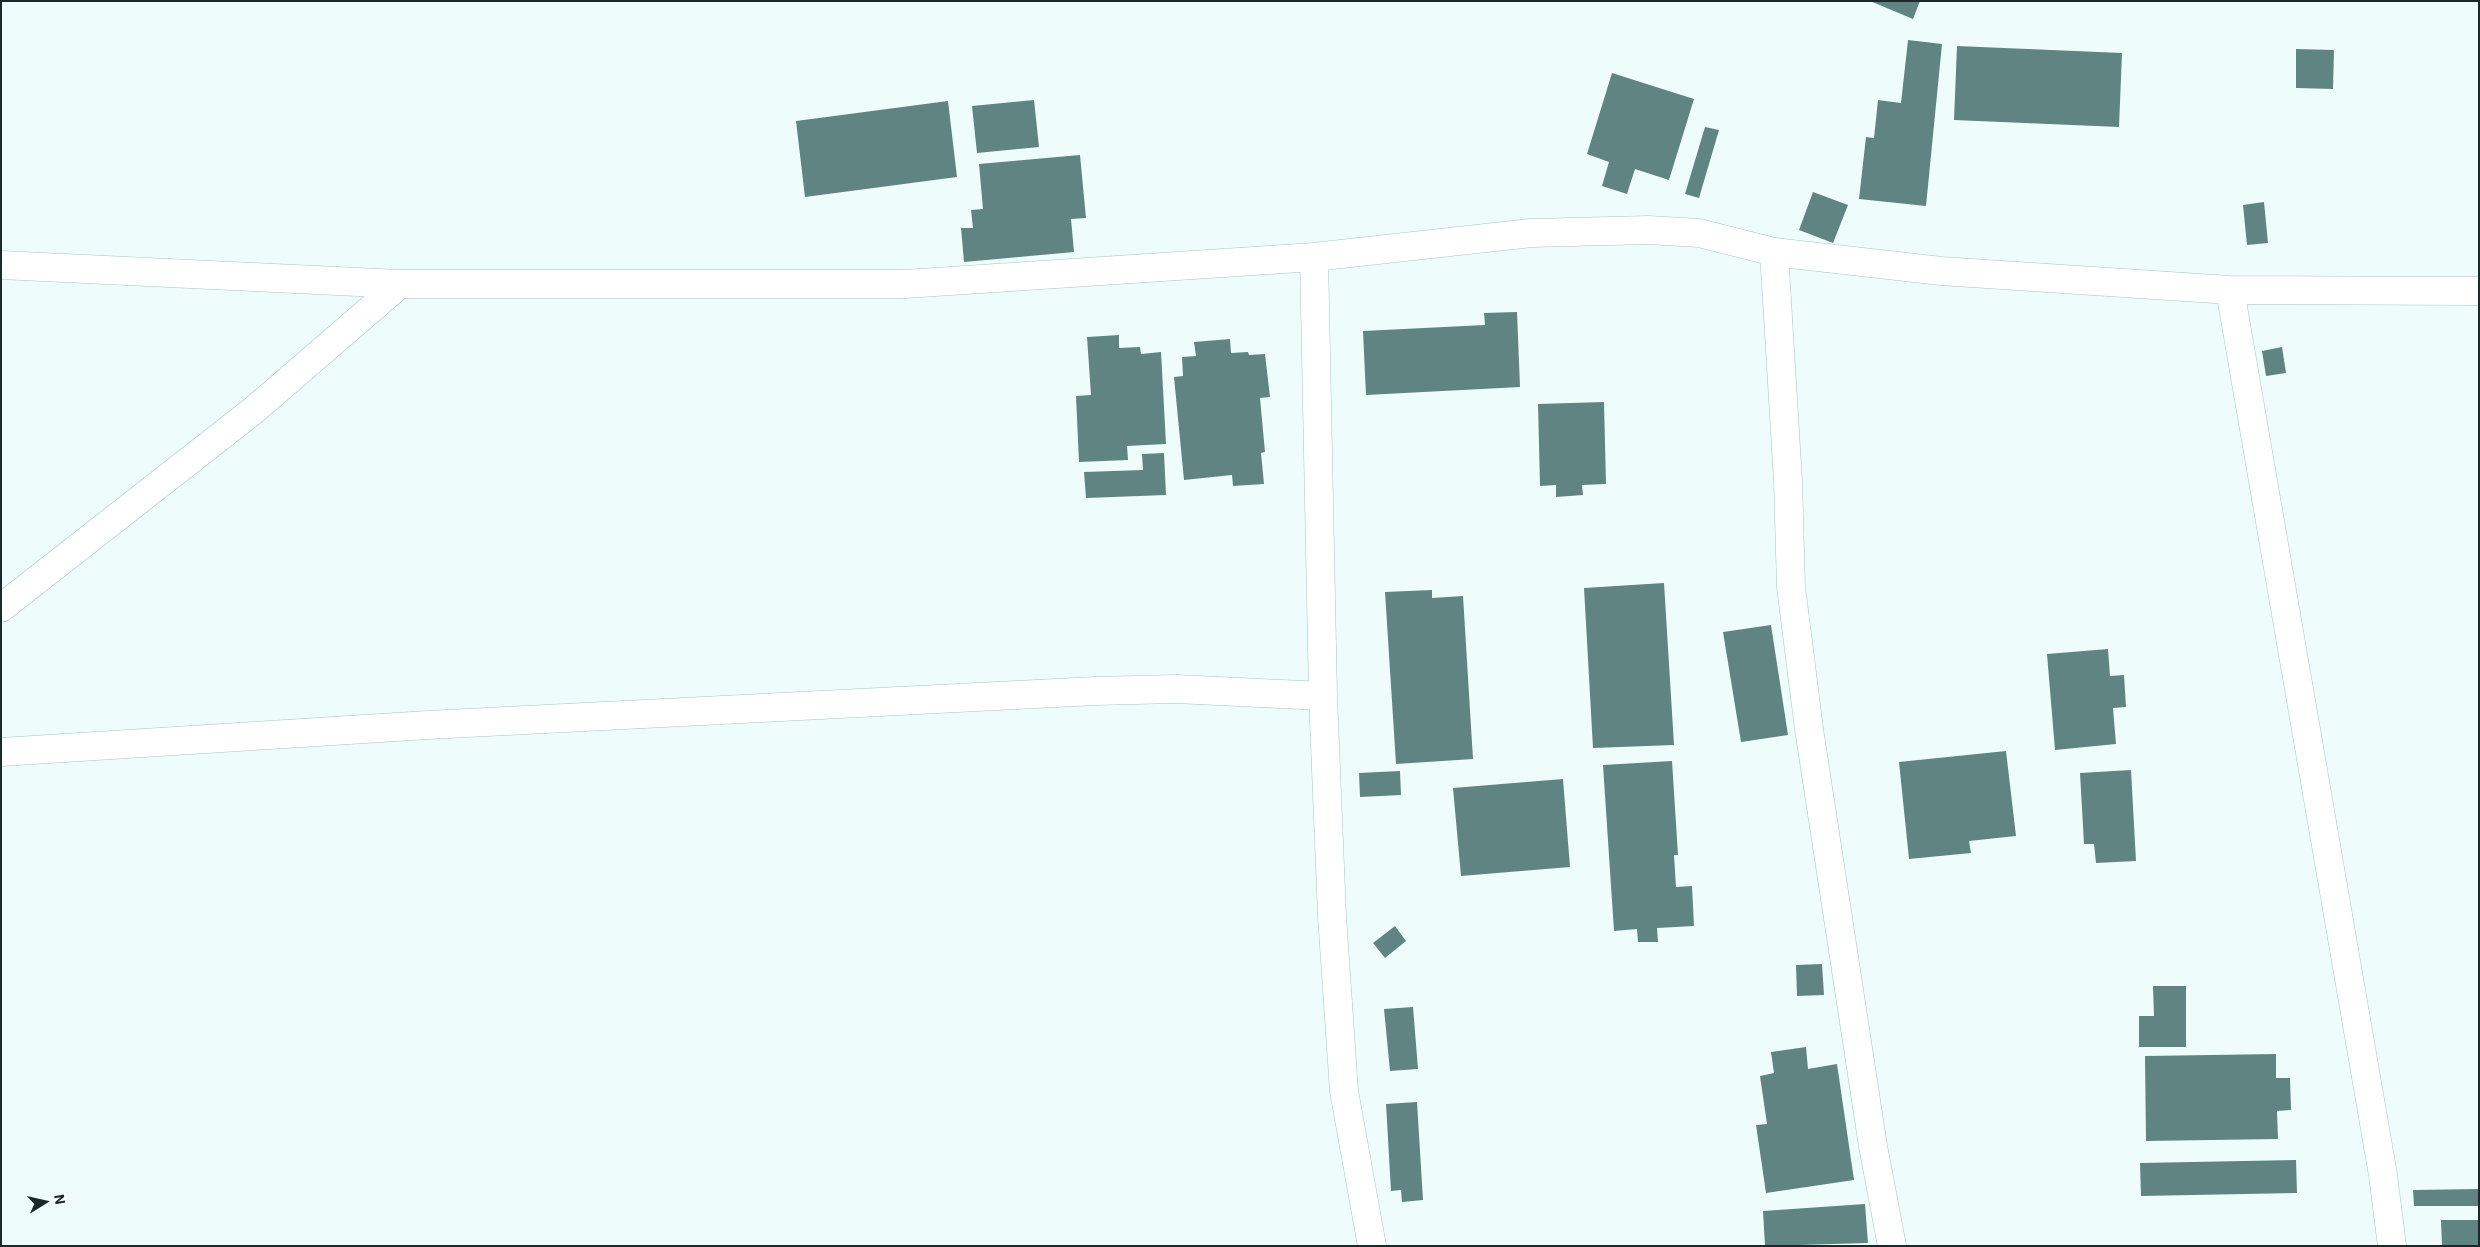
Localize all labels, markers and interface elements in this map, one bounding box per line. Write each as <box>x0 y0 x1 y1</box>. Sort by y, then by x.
north arrow <box>20 1177 70 1227</box>
text: N <box>50 1193 70 1206</box>

